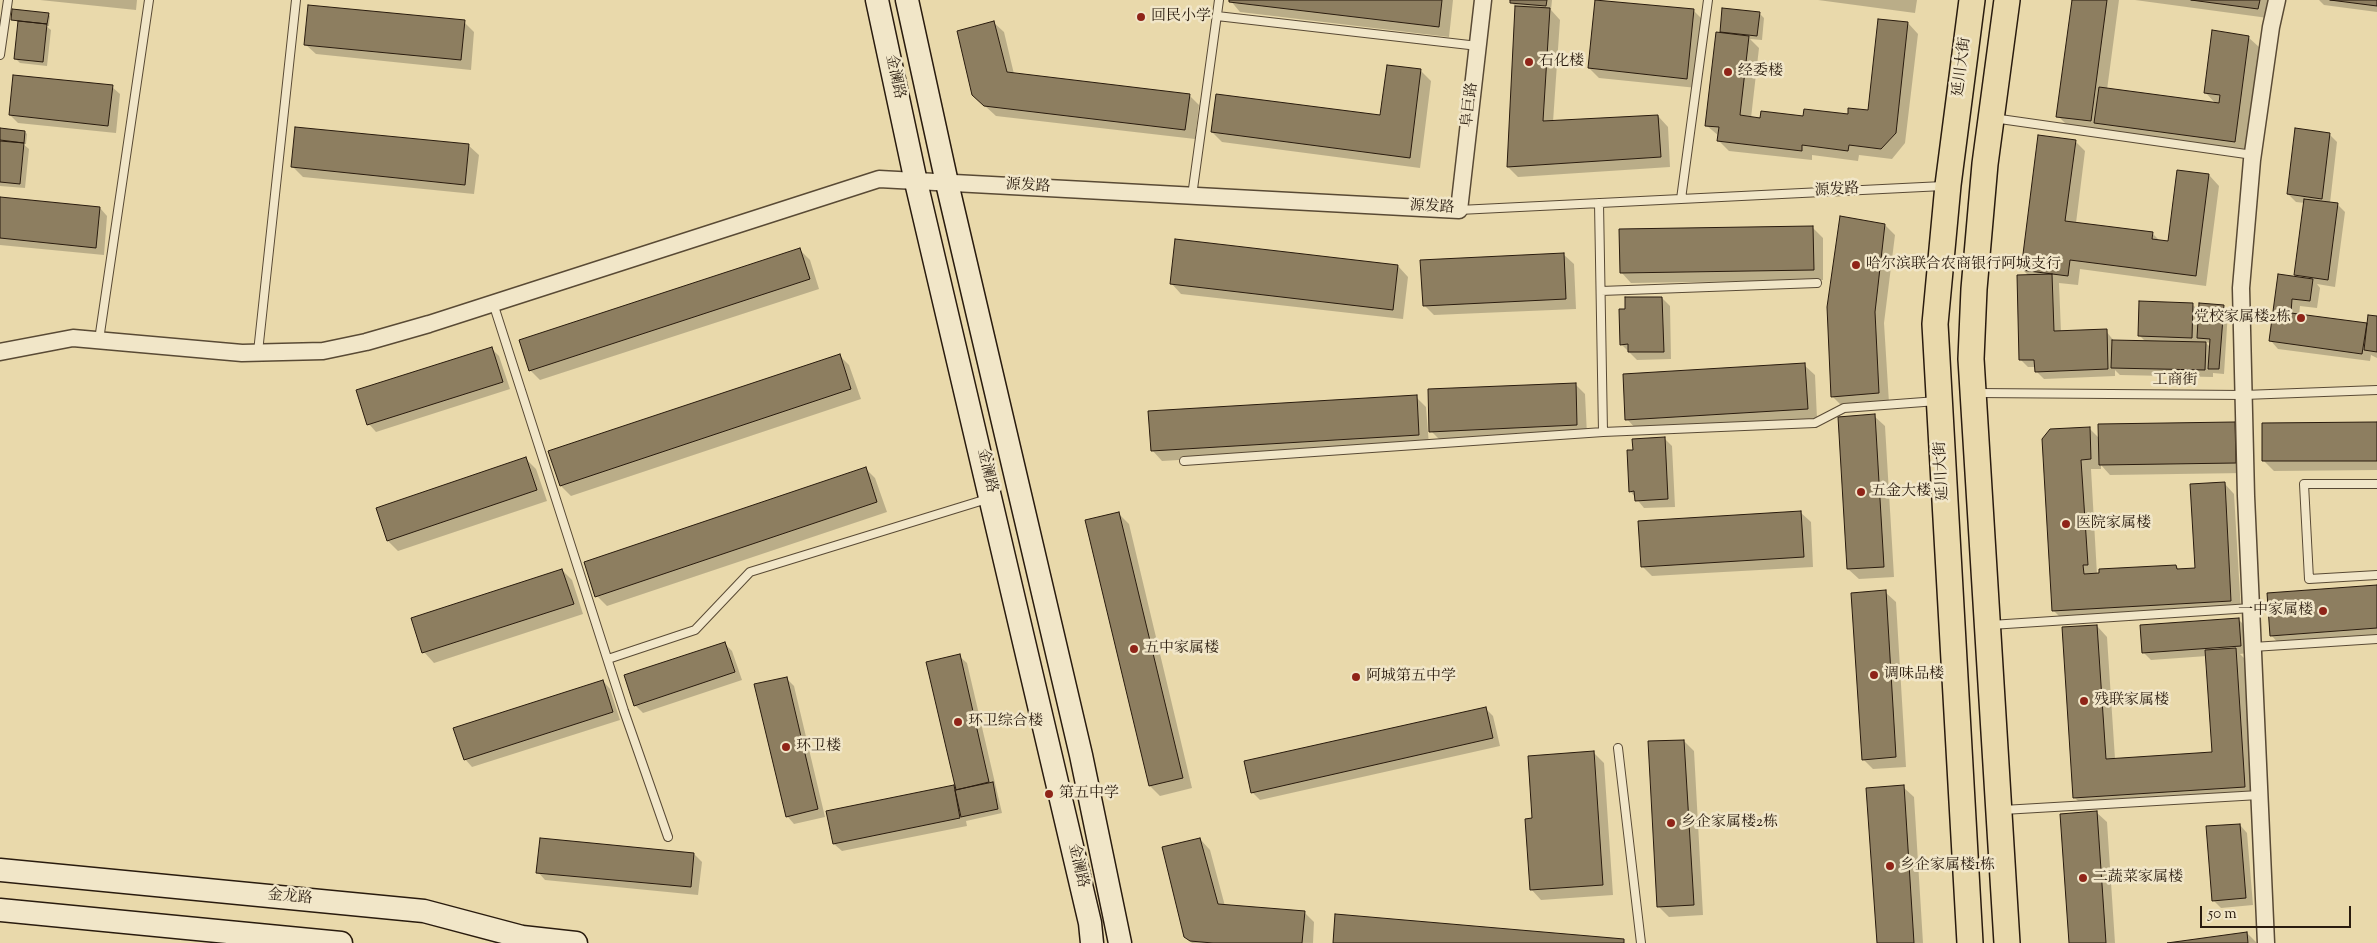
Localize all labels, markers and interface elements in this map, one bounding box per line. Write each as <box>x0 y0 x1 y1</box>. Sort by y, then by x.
place label: 回民小学 <box>1151 8 1211 26</box>
marker: 回民小学 <box>1135 11 1147 23</box>
street label: 延川大街 <box>1950 36 1976 98</box>
street label: 金澜路 <box>881 53 907 101</box>
place label: 石化楼 <box>1539 53 1584 71</box>
marker: 石化楼 <box>1523 56 1535 68</box>
place label: 经委楼 <box>1738 63 1783 81</box>
marker: 经委楼 <box>1722 66 1734 78</box>
street label: 阜巨路 <box>1459 82 1483 128</box>
street label: 源发路 <box>1005 177 1051 197</box>
street label: 源发路 <box>1814 181 1860 201</box>
street label: 源发路 <box>1409 198 1455 218</box>
place label: 哈尔滨联合农商银行阿城支行 <box>1866 256 2061 274</box>
marker: 哈尔滨联合农商银行阿城支行 <box>1850 259 1862 271</box>
place label: 党校家属楼2栋 <box>2194 309 2291 327</box>
marker: 党校家属楼2栋 <box>2295 312 2307 324</box>
street label: 工商街 <box>2153 372 2197 390</box>
street label: 延川大街 <box>1932 441 1954 501</box>
street label: 金澜路 <box>972 447 1000 495</box>
place label: 五金大楼 <box>1871 483 1931 501</box>
marker: 五金大楼 <box>1855 486 1867 498</box>
place label: 医院家属楼 <box>2076 515 2151 533</box>
marker: 医院家属楼 <box>2060 518 2072 530</box>
place label: 一中家属楼 <box>2238 602 2313 620</box>
marker: 一中家属楼 <box>2317 605 2329 617</box>
place label: 五中家属楼 <box>1144 640 1219 658</box>
marker: 五中家属楼 <box>1128 643 1140 655</box>
place label: 调味品楼 <box>1884 666 1944 684</box>
place label: 阿城第五中学 <box>1366 668 1456 686</box>
marker: 调味品楼 <box>1868 669 1880 681</box>
marker: 阿城第五中学 <box>1350 671 1362 683</box>
place label: 残联家属楼 <box>2094 692 2169 710</box>
marker: 残联家属楼 <box>2078 695 2090 707</box>
place label: 环卫综合楼 <box>968 713 1043 731</box>
marker: 环卫综合楼 <box>952 716 964 728</box>
place label: 环卫楼 <box>796 738 841 756</box>
marker: 环卫楼 <box>780 741 792 753</box>
place label: 第五中学 <box>1059 785 1119 803</box>
marker: 第五中学 <box>1043 788 1055 800</box>
place label: 乡企家属楼2栋 <box>1681 814 1778 832</box>
marker: 乡企家属楼2栋 <box>1665 817 1677 829</box>
street label: 金澜路 <box>1063 842 1091 890</box>
place label: 乡企家属楼1栋 <box>1900 857 1995 875</box>
marker: 乡企家属楼1栋 <box>1884 860 1896 872</box>
place label: 二蔬菜家属楼 <box>2093 869 2183 887</box>
marker: 二蔬菜家属楼 <box>2077 872 2089 884</box>
street label: 金龙路 <box>267 887 313 909</box>
scale bar <box>2202 896 2353 928</box>
text: 50 m <box>2208 904 2237 925</box>

